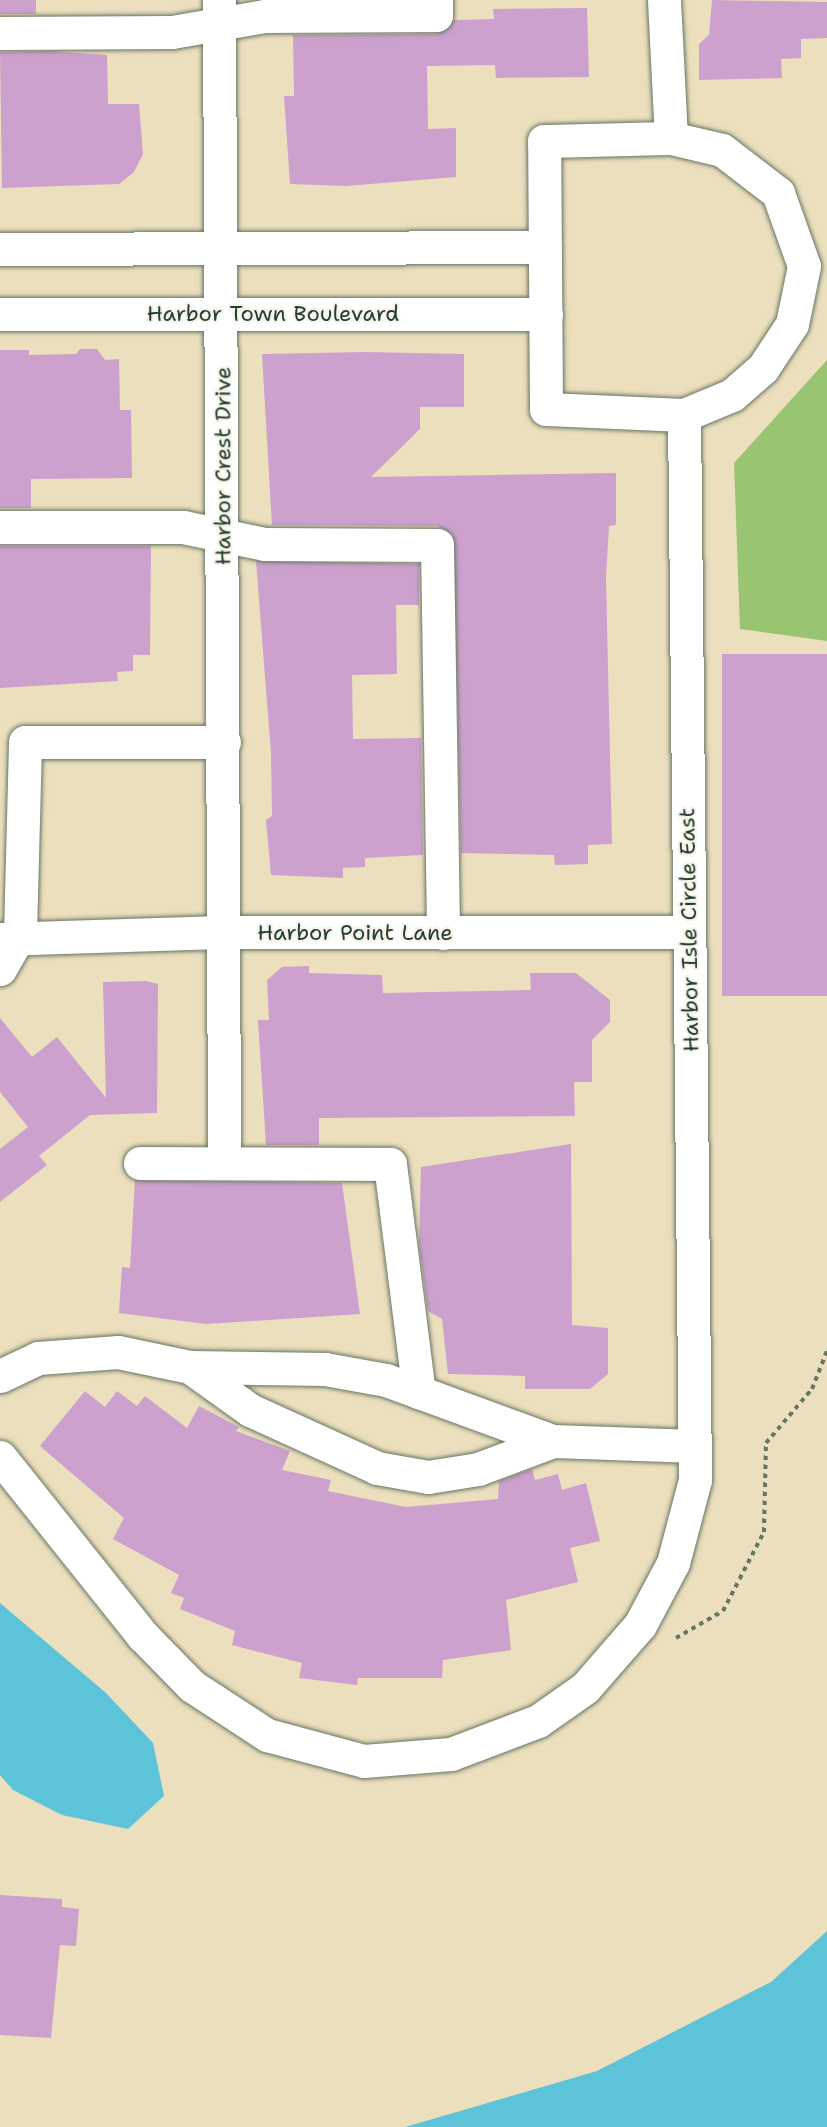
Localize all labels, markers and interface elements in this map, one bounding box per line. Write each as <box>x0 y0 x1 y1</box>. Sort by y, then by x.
street label: Harbor Town Boulevard <box>147 301 399 327</box>
street label: Harbor Crest Drive <box>210 367 236 565</box>
street label: Harbor Isle Circle East <box>674 808 704 1052</box>
street label: Harbor Point Lane <box>257 920 453 946</box>

